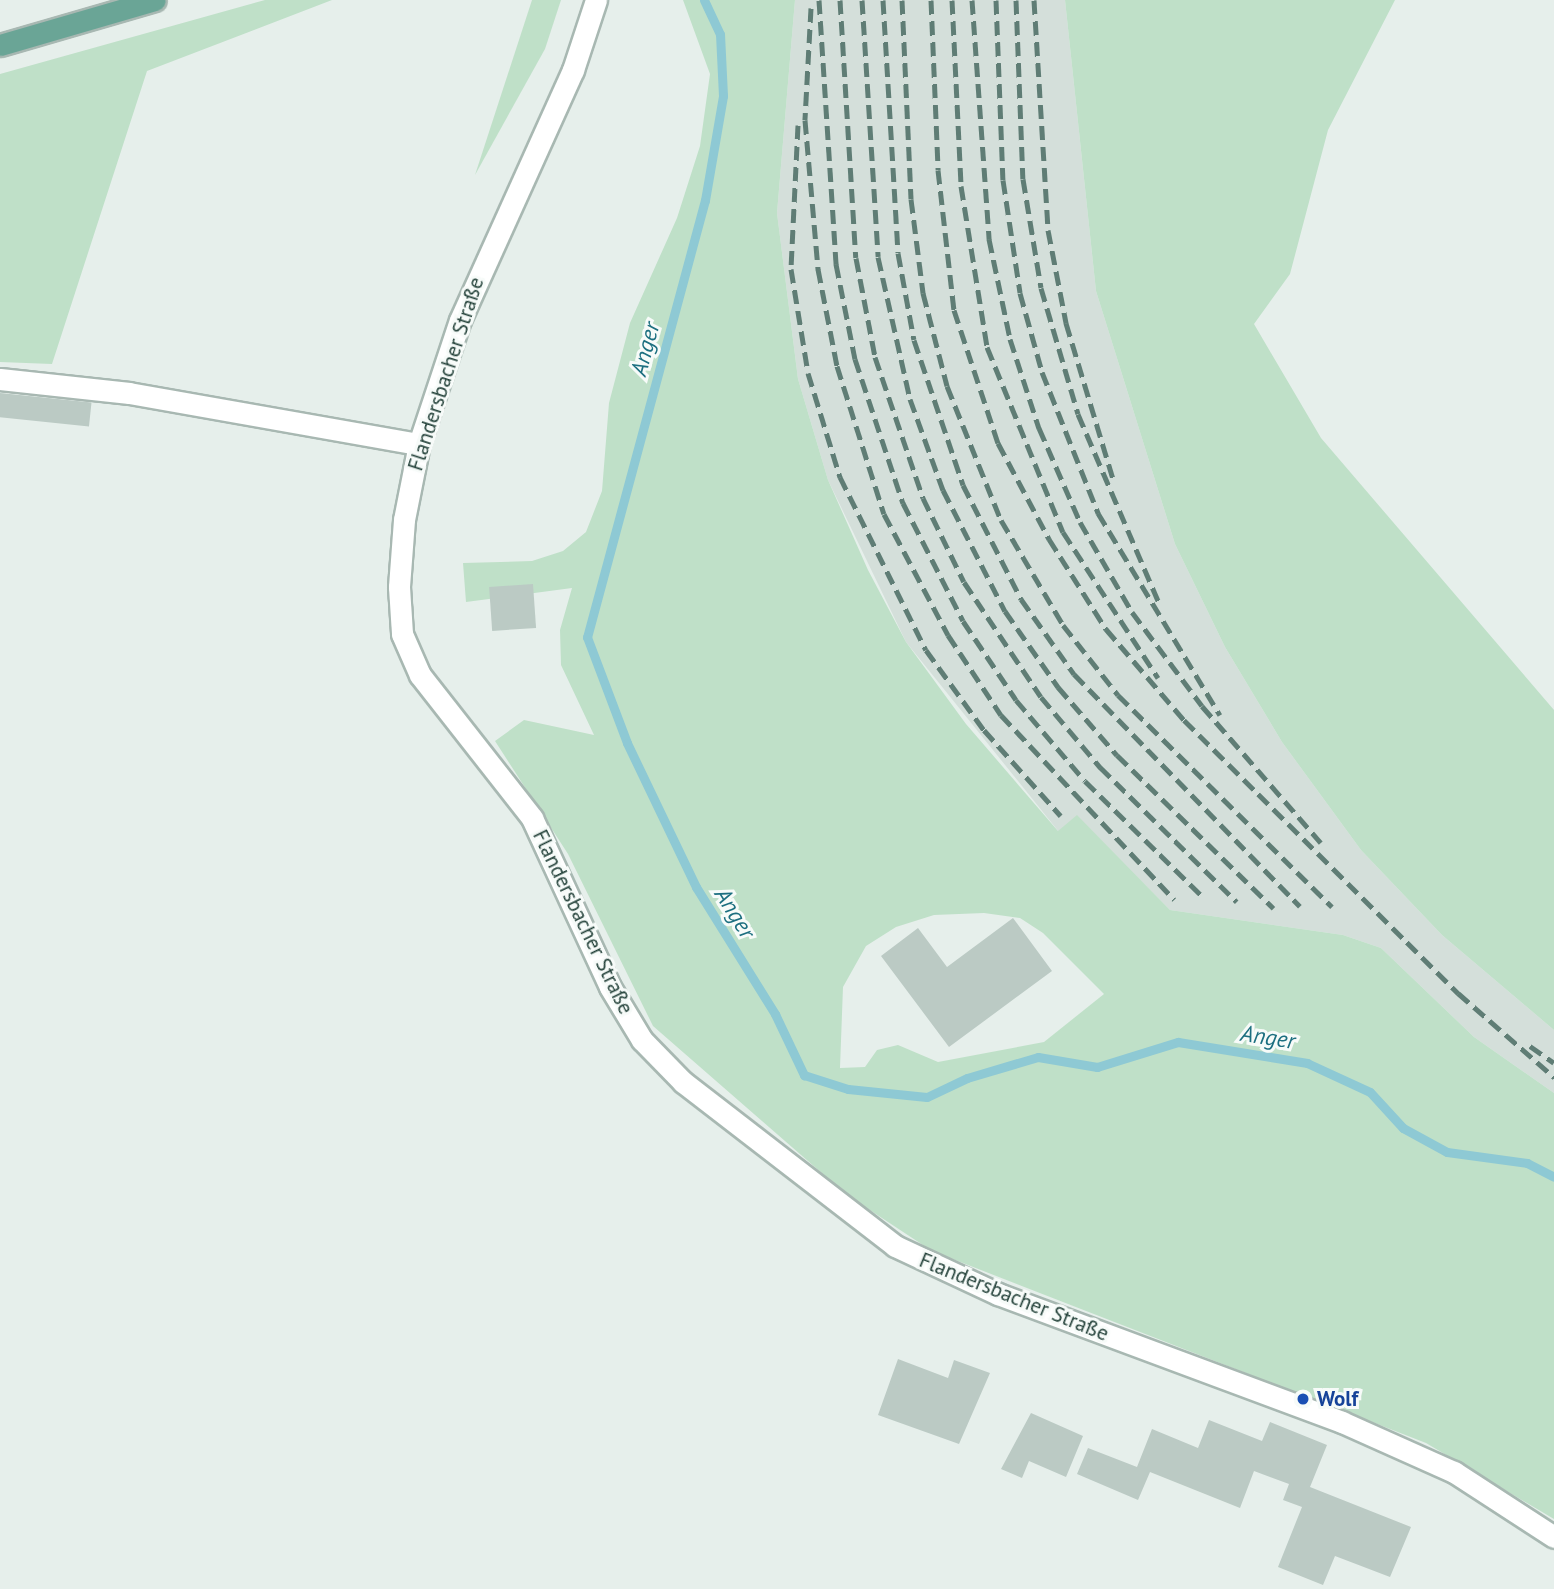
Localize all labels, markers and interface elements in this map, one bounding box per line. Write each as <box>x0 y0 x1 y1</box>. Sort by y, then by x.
street label: Flandersbacher Straße <box>403 274 489 474</box>
water label: Anger <box>625 319 665 379</box>
street label: Flandersbacher Straße <box>527 826 639 1018</box>
water label: Anger <box>709 883 761 943</box>
water label: Anger <box>1239 1019 1297 1055</box>
street label: Flandersbacher Straße <box>916 1248 1112 1346</box>
place label: Wolf <box>1317 1386 1358 1412</box>
marker: Wolf <box>1295 1391 1311 1407</box>

